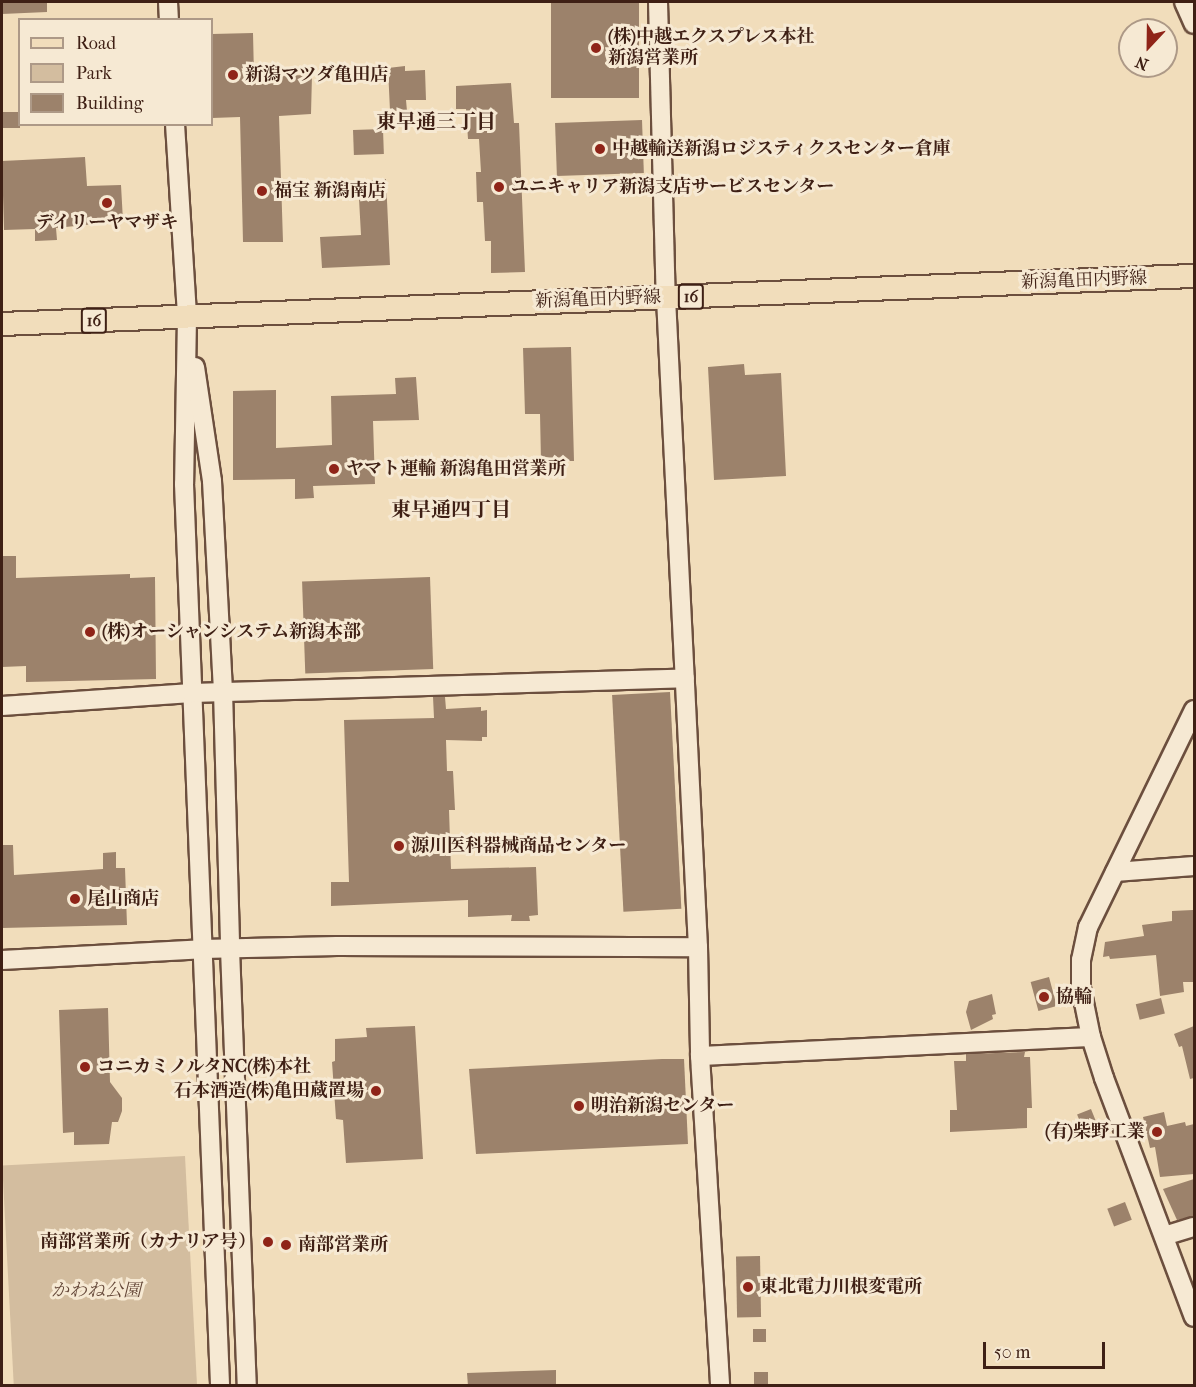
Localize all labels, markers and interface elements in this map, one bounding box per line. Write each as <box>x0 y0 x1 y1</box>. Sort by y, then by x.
legend <box>18 18 213 126</box>
north arrow <box>1118 18 1178 78</box>
place label: (株)中越エクスプレス本社 新潟営業所 <box>608 27 816 70</box>
text: Road <box>76 33 116 54</box>
marker: (株)中越エクスプレス本社 新潟営業所 <box>589 41 603 55</box>
text: N <box>1133 52 1151 74</box>
text: Park <box>76 63 112 84</box>
place label: 新潟マツダ亀田店 <box>245 64 389 86</box>
marker: 新潟マツダ亀田店 <box>226 68 240 82</box>
text: Building <box>76 93 143 114</box>
district label: 東早通三丁目 <box>376 109 496 133</box>
place label: 中越輸送新潟ロジスティクスセンター倉庫 <box>612 138 954 160</box>
marker: 中越輸送新潟ロジスティクスセンター倉庫 <box>593 142 607 156</box>
place label: ユニキャリア新潟支店サービスセンター <box>511 176 835 198</box>
place label: 福宝 新潟南店 <box>274 180 386 202</box>
marker: ユニキャリア新潟支店サービスセンター <box>492 180 506 194</box>
marker: 福宝 新潟南店 <box>255 184 269 198</box>
marker: デイリーヤマザキ <box>100 196 114 210</box>
place label: デイリーヤマザキ <box>35 212 179 234</box>
street label: 新潟亀田内野線 <box>1021 268 1147 294</box>
road number: 16 <box>678 284 704 310</box>
street label: 新潟亀田内野線 <box>535 287 661 313</box>
road number: 16 <box>80 308 107 334</box>
place label: ヤマト運輸 新潟亀田営業所 <box>346 458 566 480</box>
marker: ヤマト運輸 新潟亀田営業所 <box>327 462 341 476</box>
district label: 東早通四丁目 <box>391 497 511 521</box>
place label: (株)オーシャンシステム新潟本部 <box>102 621 364 643</box>
marker: (株)オーシャンシステム新潟本部 <box>83 625 97 639</box>
place label: 源川医科器械商品センター <box>411 835 627 857</box>
marker: 源川医科器械商品センター <box>392 839 406 853</box>
place label: 尾山商店 <box>87 888 159 910</box>
marker: 尾山商店 <box>68 892 82 906</box>
place label: 協輪 <box>1056 986 1092 1008</box>
marker: 協輪 <box>1037 990 1051 1004</box>
place label: コニカミノルタNC(株)本社 <box>97 1056 313 1078</box>
marker: コニカミノルタNC(株)本社 <box>78 1060 92 1074</box>
place label: 石本酒造(株)亀田蔵置場 <box>174 1080 364 1102</box>
marker: 石本酒造(株)亀田蔵置場 <box>369 1084 383 1098</box>
place label: 明治新潟センター <box>591 1095 735 1117</box>
marker: 明治新潟センター <box>572 1099 586 1113</box>
place label: (有)柴野工業 <box>1045 1121 1145 1143</box>
marker: (有)柴野工業 <box>1150 1125 1164 1139</box>
place label: 南部営業所（カナリア号） <box>40 1231 256 1253</box>
place label: 南部営業所 <box>298 1234 388 1256</box>
marker: 南部営業所（カナリア号） <box>261 1235 275 1249</box>
marker: 南部営業所 <box>279 1238 293 1252</box>
place label: 東北電力川根変電所 <box>760 1276 922 1298</box>
park label: かわね公園 <box>51 1280 141 1302</box>
marker: 東北電力川根変電所 <box>741 1280 755 1294</box>
scale bar <box>986 1330 1108 1368</box>
text: 50 m <box>994 1342 1030 1363</box>

